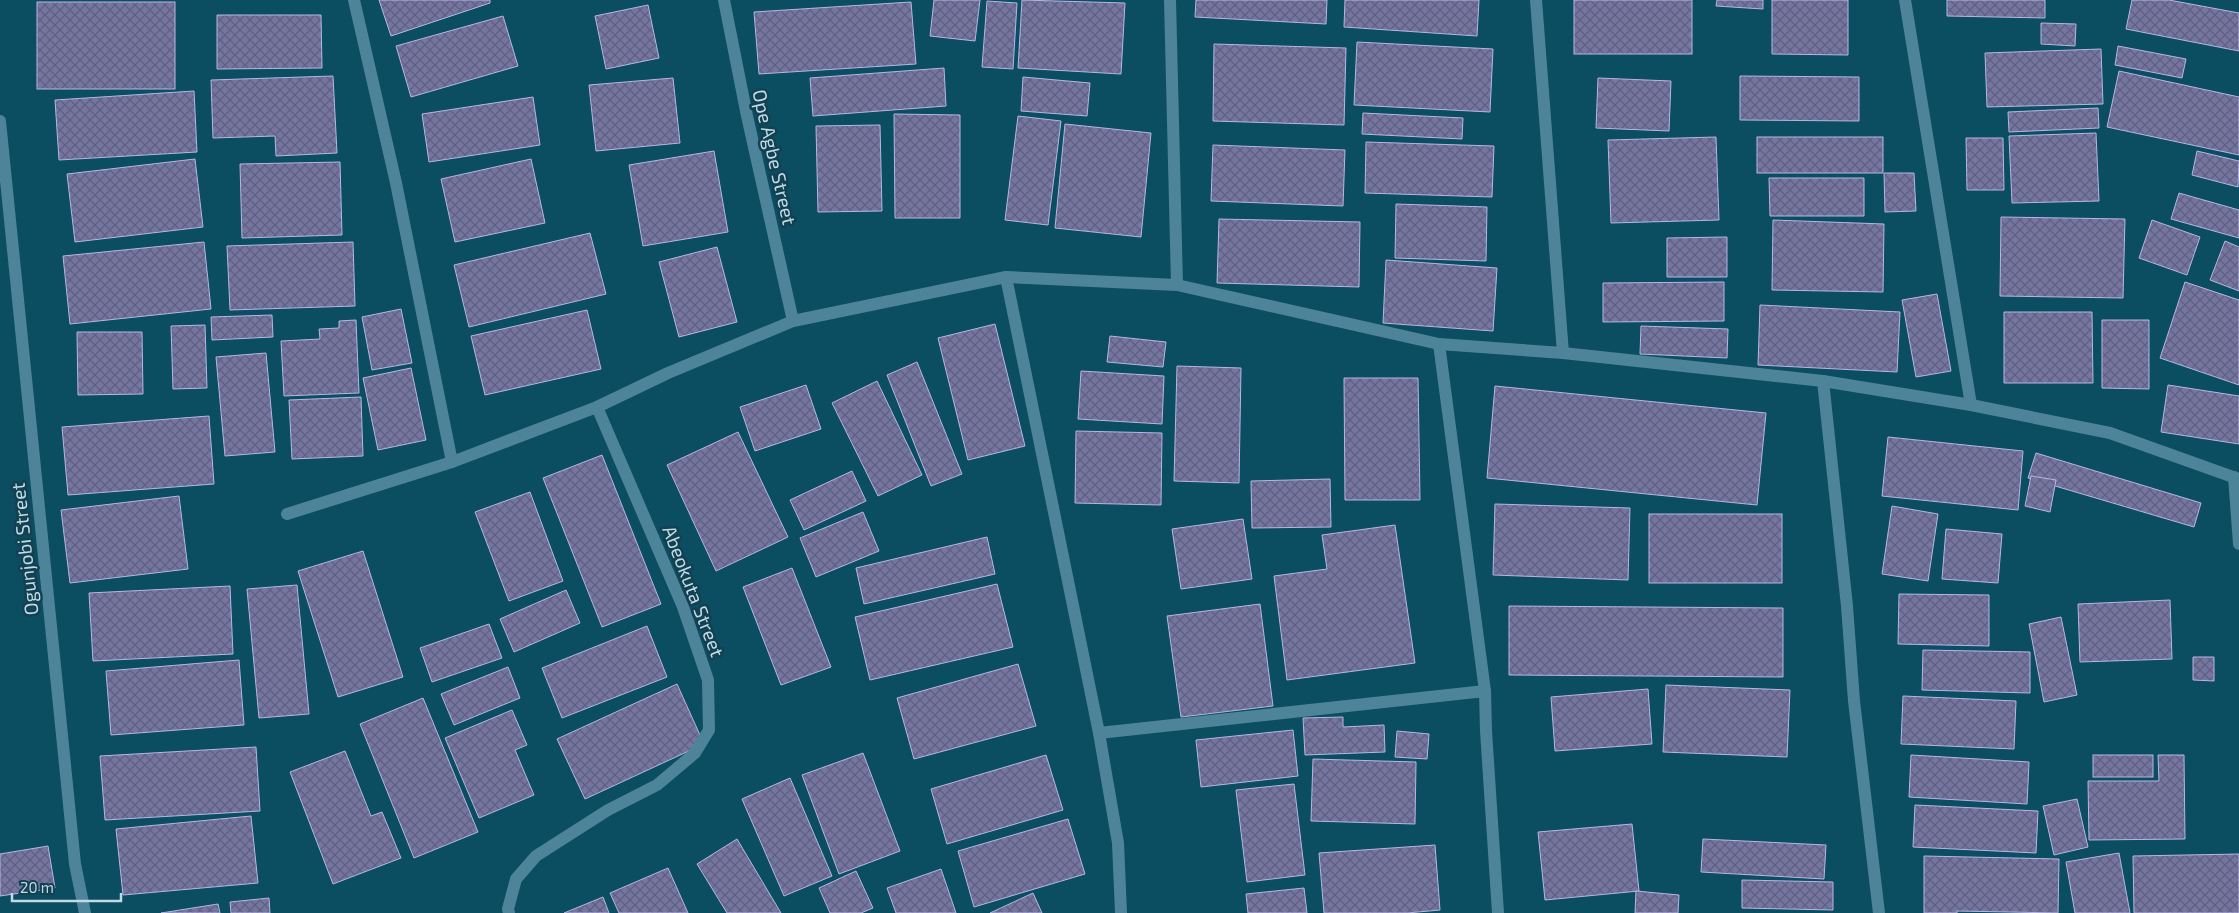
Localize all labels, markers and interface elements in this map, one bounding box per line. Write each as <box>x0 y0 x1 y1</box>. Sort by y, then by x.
street label: Ope Agbe Street <box>748 87 802 227</box>
street label: Ogunjobi Street <box>6 482 42 616</box>
street label: Abeokuta Street <box>658 522 730 660</box>
scale bar <box>12 870 121 902</box>
text: 20 m <box>20 878 54 896</box>

